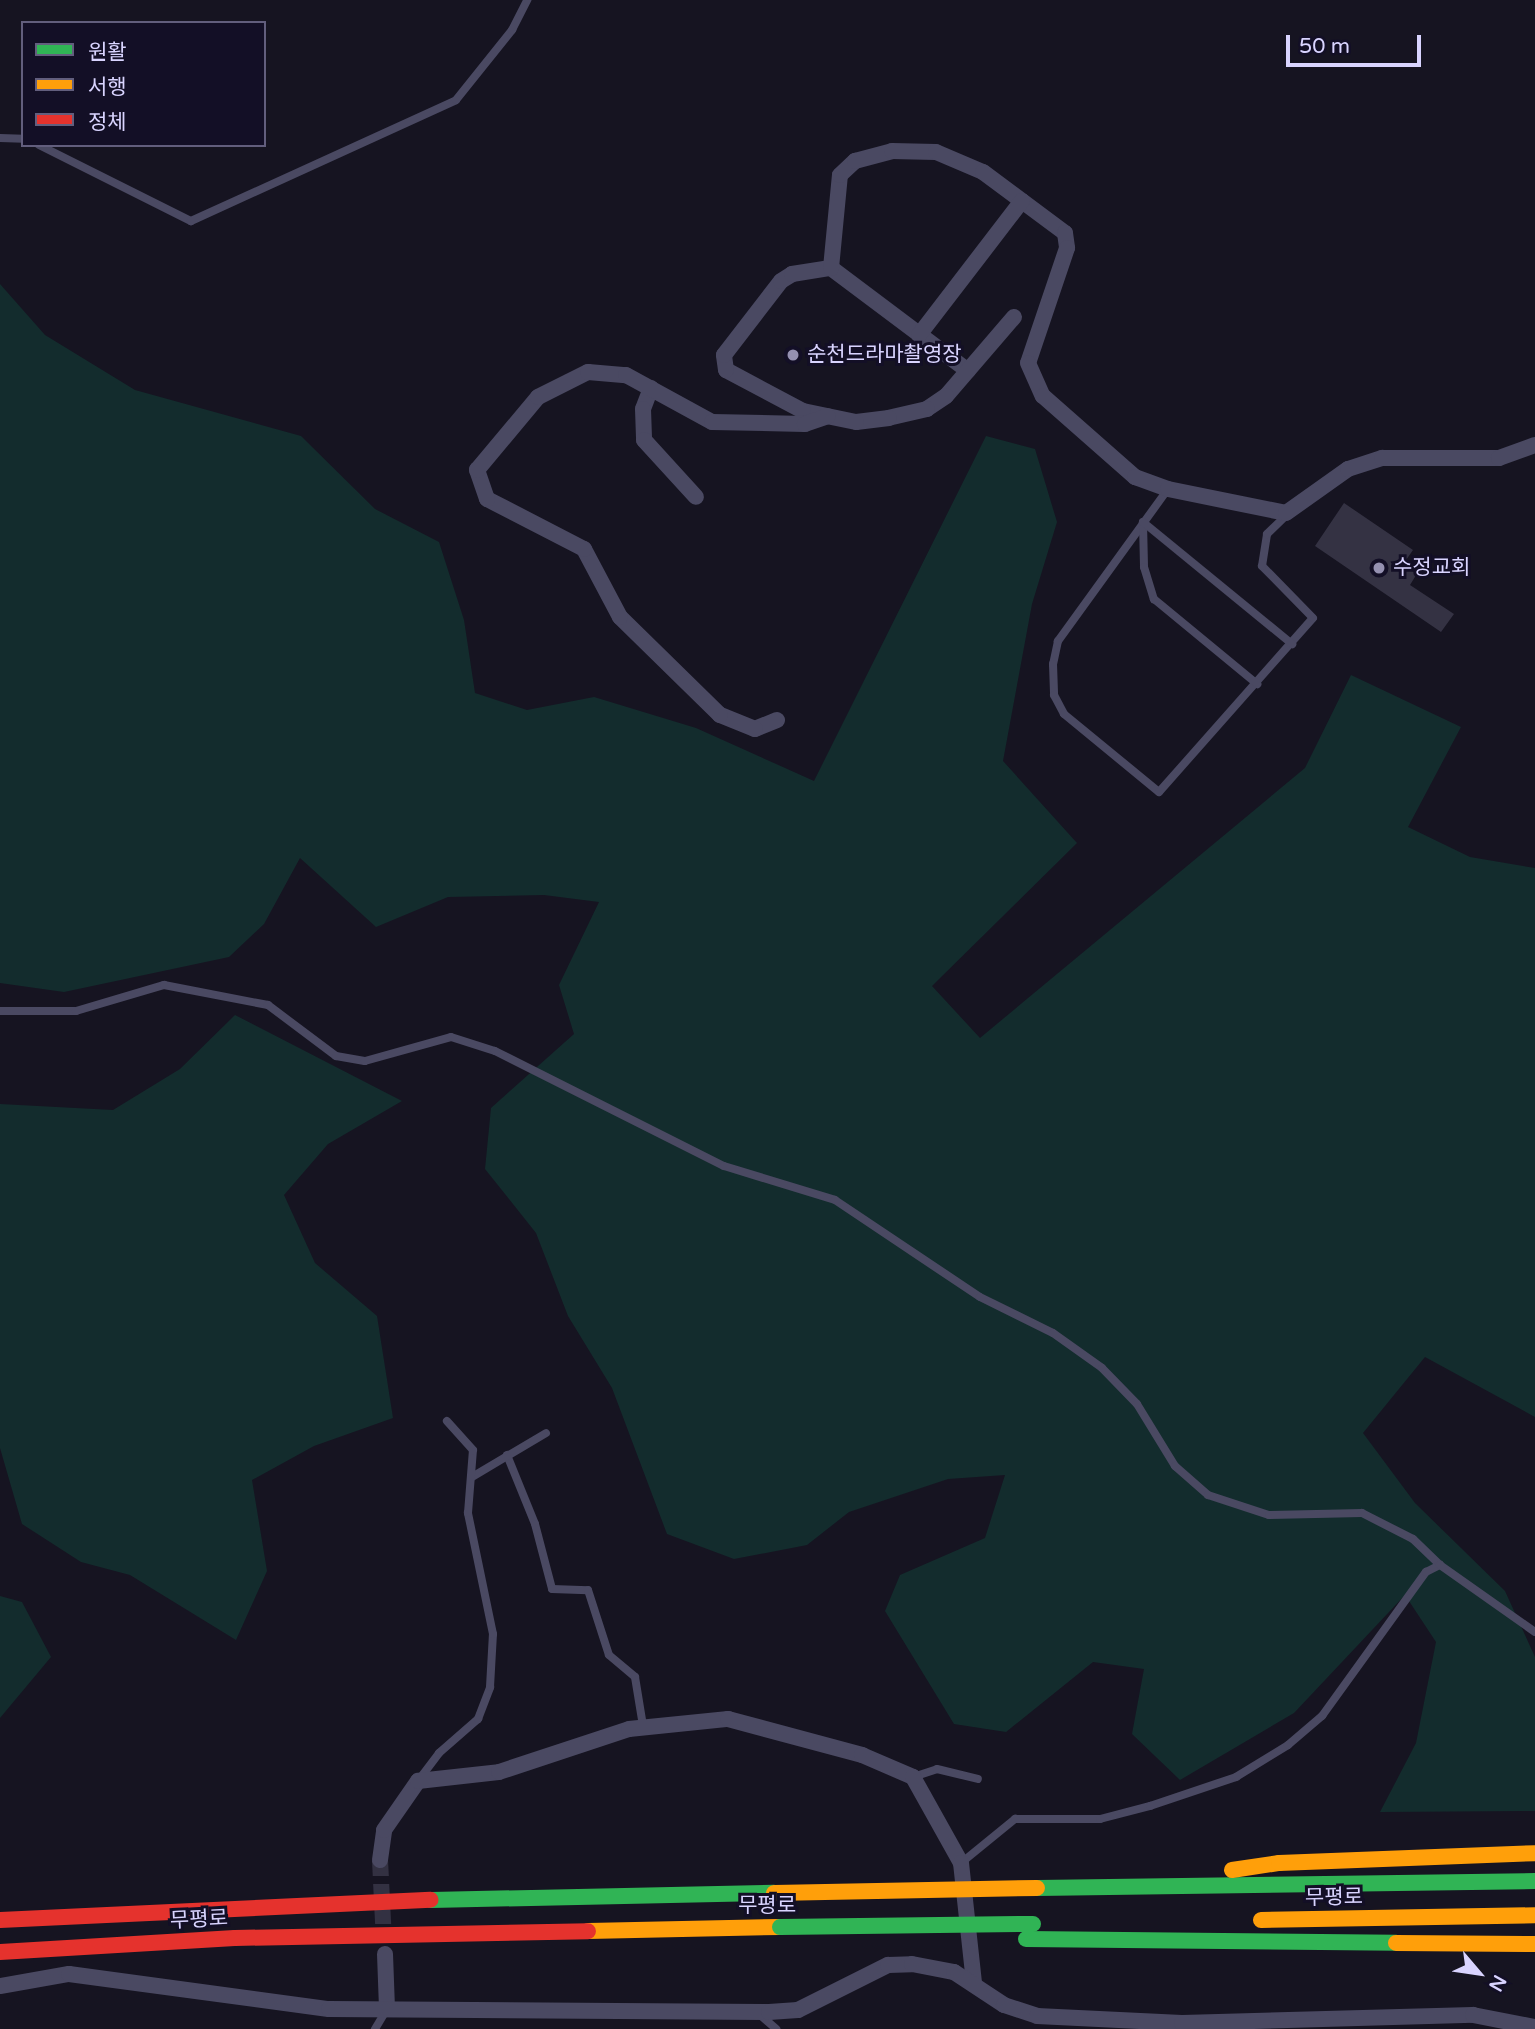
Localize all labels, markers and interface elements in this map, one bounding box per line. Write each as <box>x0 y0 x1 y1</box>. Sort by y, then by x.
legend <box>21 21 266 147</box>
scale bar <box>1290 21 1425 65</box>
text: 50 m <box>1299 34 1350 59</box>
text: 원활 <box>88 40 127 65</box>
text: 서행 <box>88 75 127 100</box>
text: 정체 <box>88 110 127 135</box>
place label: 순천드라마촬영장 <box>807 342 962 368</box>
marker: 순천드라마촬영장 <box>785 347 801 363</box>
place label: 수정교회 <box>1393 555 1470 581</box>
marker: 수정교회 <box>1371 560 1387 576</box>
street label: 무평로 <box>1305 1885 1363 1911</box>
street label: 무평로 <box>738 1893 796 1919</box>
street label: 무평로 <box>169 1906 229 1934</box>
north arrow <box>1444 1938 1514 2008</box>
text: N <box>1484 1971 1511 1995</box>

